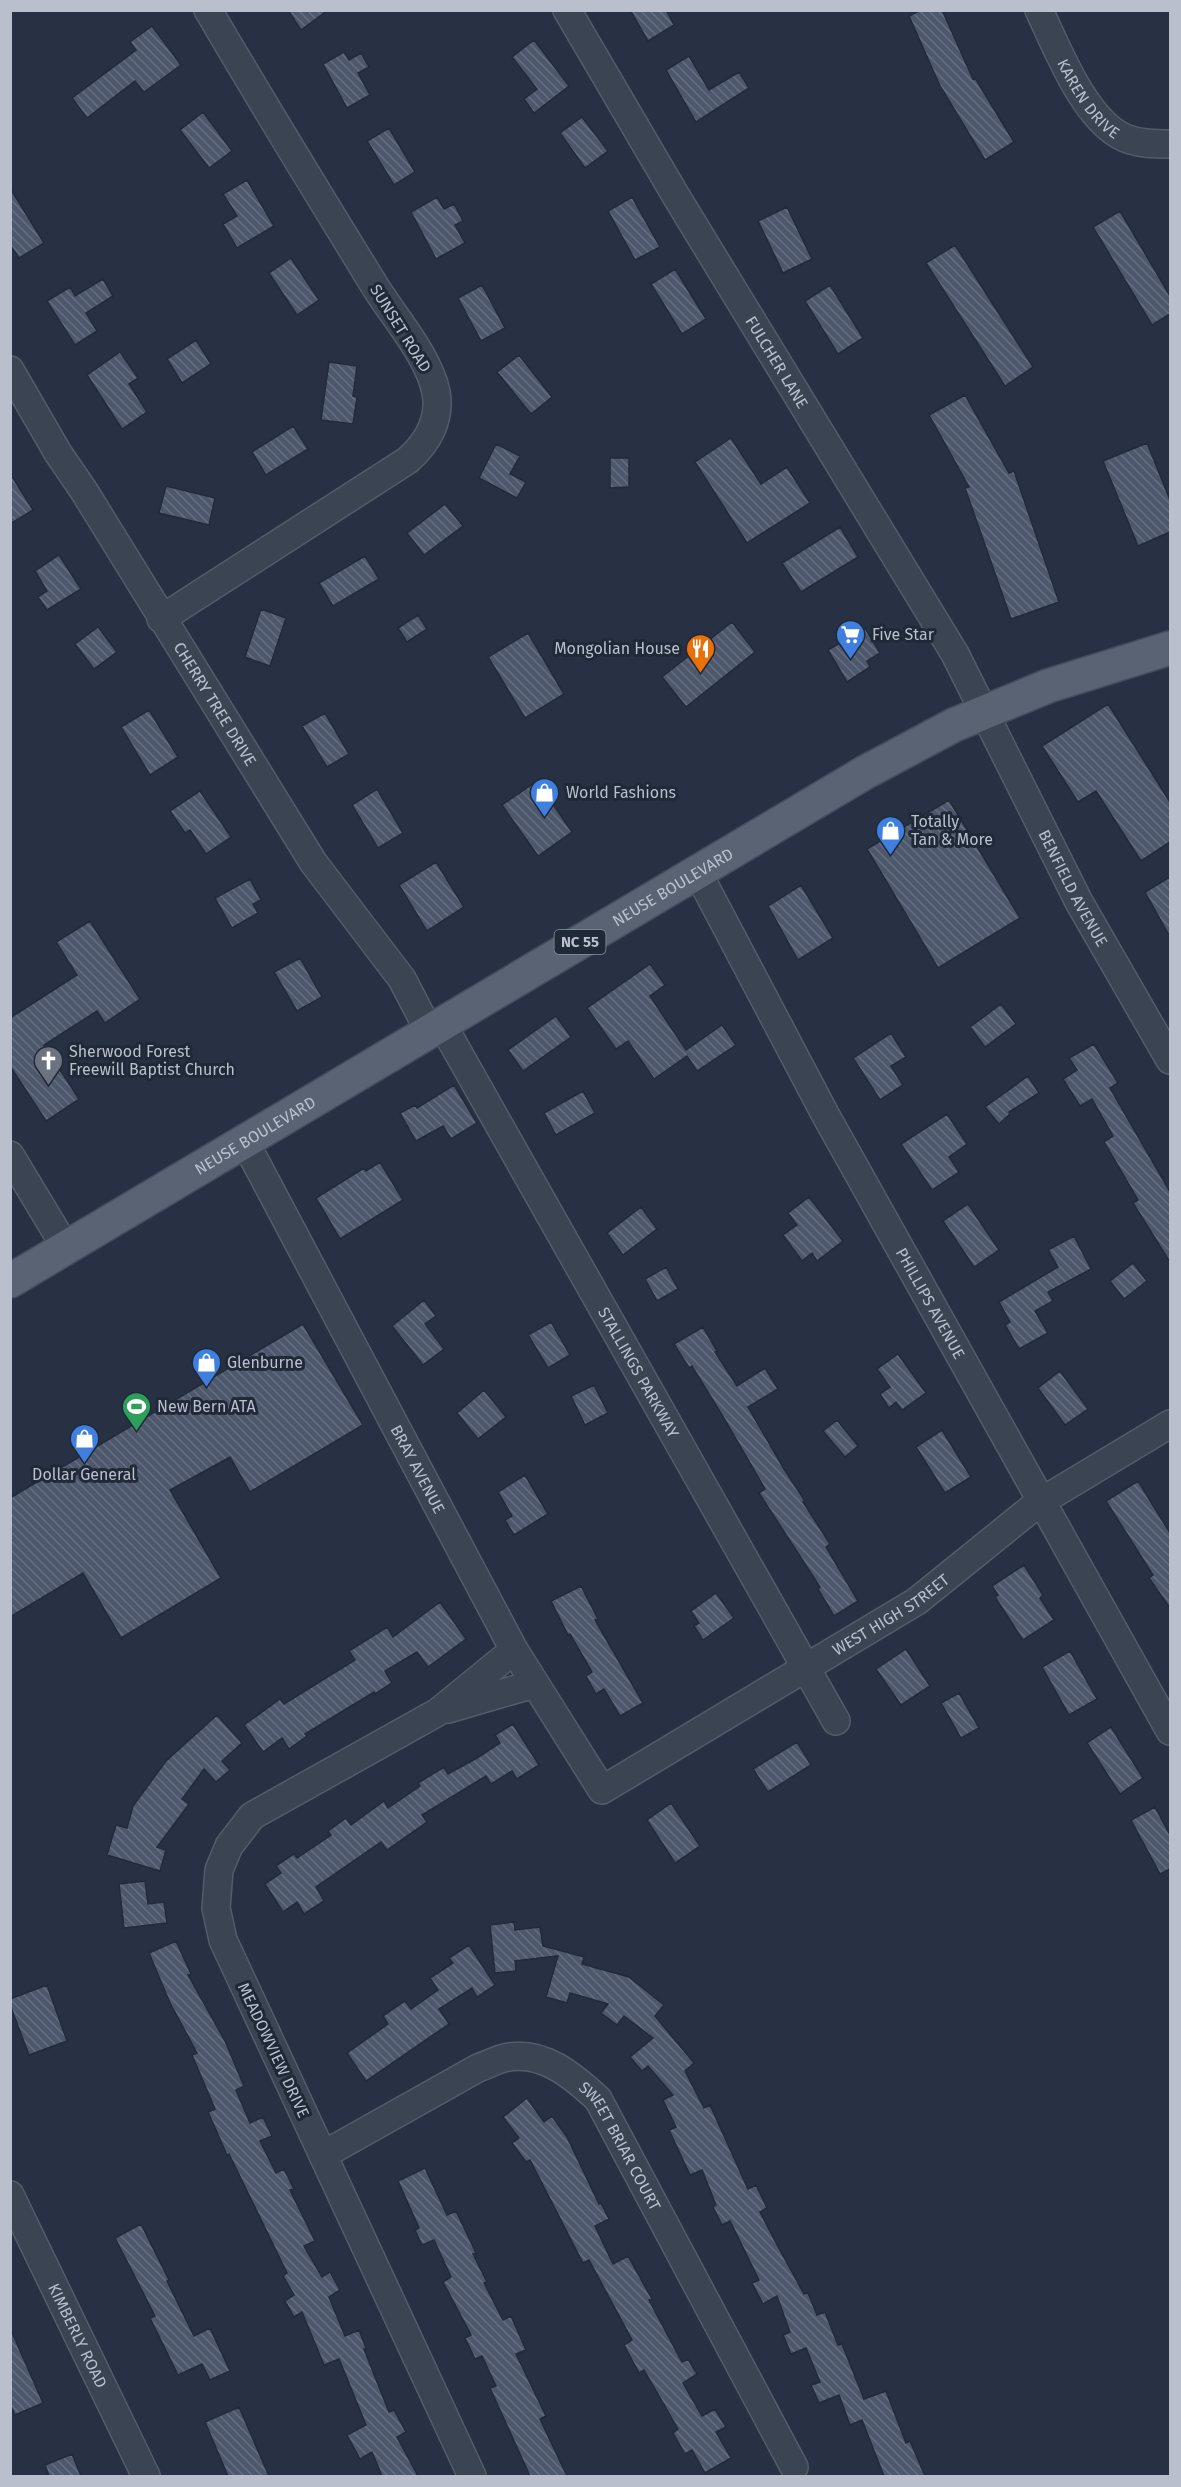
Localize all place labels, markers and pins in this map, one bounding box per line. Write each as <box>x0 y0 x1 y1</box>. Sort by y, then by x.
supermarket icon: Five Star <box>835 618 867 660</box>
place label: Five Star <box>872 625 935 644</box>
restaurant icon: Mongolian House <box>685 632 717 674</box>
place label: Mongolian House <box>554 639 680 658</box>
shop icon: World Fashions <box>529 776 561 818</box>
place label: World Fashions <box>566 783 676 802</box>
place label: Totally Tan & More <box>911 812 993 849</box>
shop icon: Totally Tan & More <box>874 814 906 856</box>
place label: Sherwood Forest Freewill Baptist Church <box>69 1042 235 1079</box>
church icon: Sherwood Forest Freewill Baptist Church <box>32 1044 64 1086</box>
shop icon: Glenburne <box>190 1346 222 1388</box>
place label: Glenburne <box>227 1353 303 1372</box>
sports icon: New Bern ATA <box>120 1390 152 1432</box>
place label: New Bern ATA <box>157 1397 256 1416</box>
shop icon: Dollar General <box>68 1422 100 1464</box>
place label: Dollar General <box>32 1465 136 1484</box>

